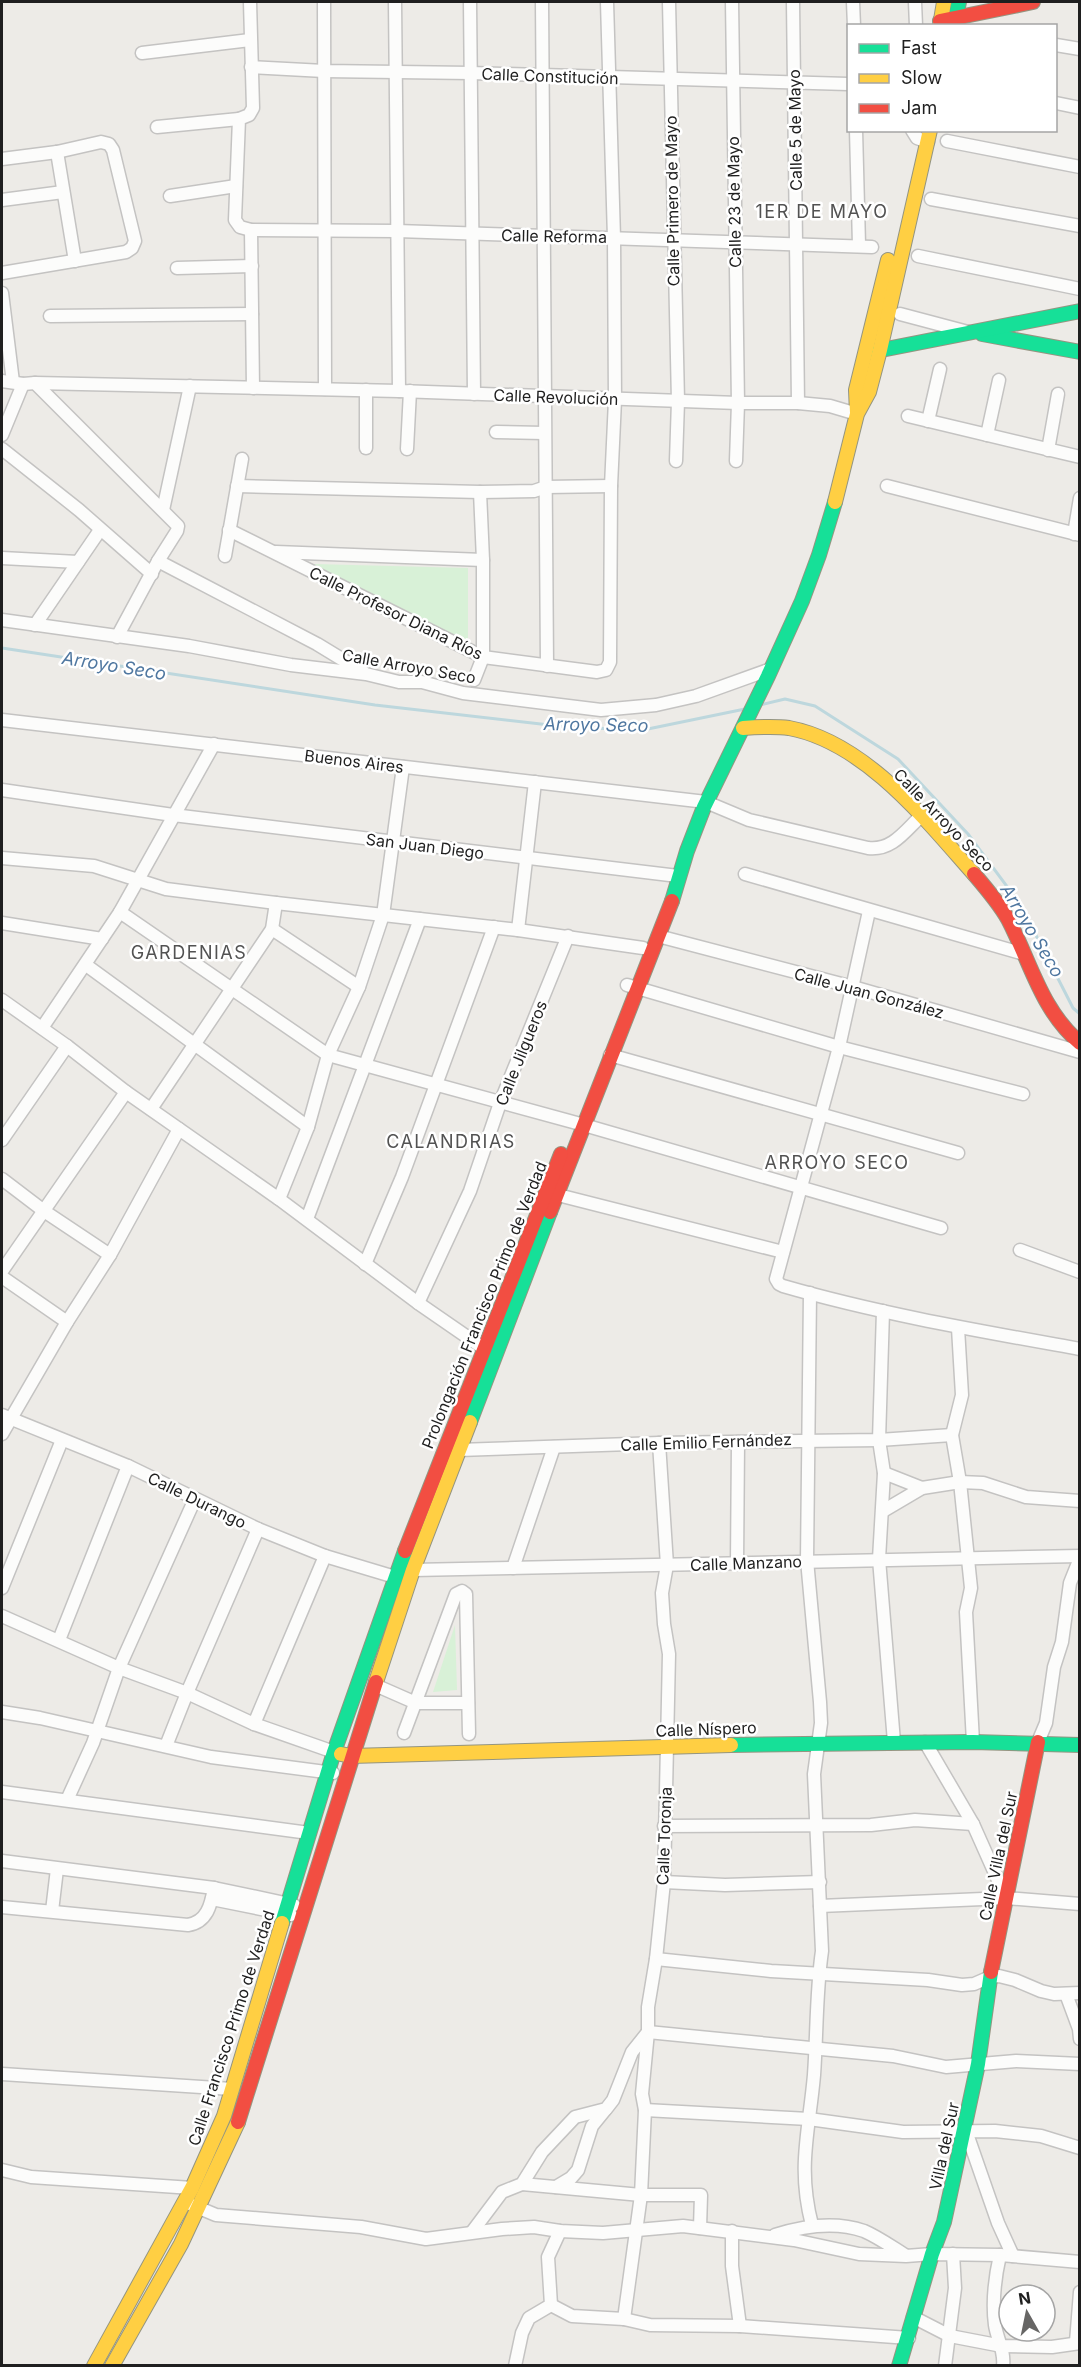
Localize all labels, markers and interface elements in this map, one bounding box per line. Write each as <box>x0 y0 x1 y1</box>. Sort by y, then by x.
legend <box>847 24 1057 132</box>
text: Fast <box>901 37 937 58</box>
street label: Calle Constitución <box>481 64 619 88</box>
text: Slow <box>901 67 942 88</box>
street label: Calle 5 de Mayo <box>784 69 806 191</box>
text: Jam <box>901 97 937 118</box>
street label: Calle Primero de Mayo <box>661 115 683 287</box>
street label: Calle 23 de Mayo <box>723 136 745 268</box>
district label: 1ER DE MAYO <box>756 201 888 222</box>
street label: Calle Reforma <box>501 225 607 247</box>
street label: Calle Revolución <box>493 385 619 409</box>
street label: Calle Profesor Diana Ríos <box>306 562 486 664</box>
street label: Calle Arroyo Seco <box>340 644 478 688</box>
water label: Arroyo Seco <box>60 647 168 684</box>
water label: Arroyo Seco <box>542 713 649 736</box>
street label: Buenos Aires <box>303 745 405 777</box>
street label: Calle Arroyo Seco <box>890 764 998 876</box>
street label: San Juan Diego <box>365 829 485 863</box>
water label: Arroyo Seco <box>996 879 1068 981</box>
district label: GARDENIAS <box>131 942 247 963</box>
street label: Calle Juan González <box>792 963 946 1023</box>
street label: Calle Jilgueros <box>491 998 551 1108</box>
district label: CALANDRIAS <box>386 1131 516 1152</box>
district label: ARROYO SECO <box>765 1152 909 1173</box>
street label: Prolongación Francisco Primo de Verdad <box>417 1158 551 1452</box>
street label: Calle Emilio Fernández <box>620 1429 792 1455</box>
street label: Calle Durango <box>144 1468 250 1532</box>
street label: Calle Manzano <box>690 1551 802 1575</box>
street label: Calle Níspero <box>655 1717 757 1741</box>
street label: Calle Toronja <box>652 1786 676 1886</box>
street label: Calle Villa del Sur <box>975 1790 1021 1922</box>
street label: Calle Francisco Primo de Verdad <box>183 1908 279 2148</box>
street label: Villa del Sur <box>925 2100 963 2192</box>
north arrow <box>997 2283 1057 2343</box>
text: N <box>1017 2287 1032 2309</box>

